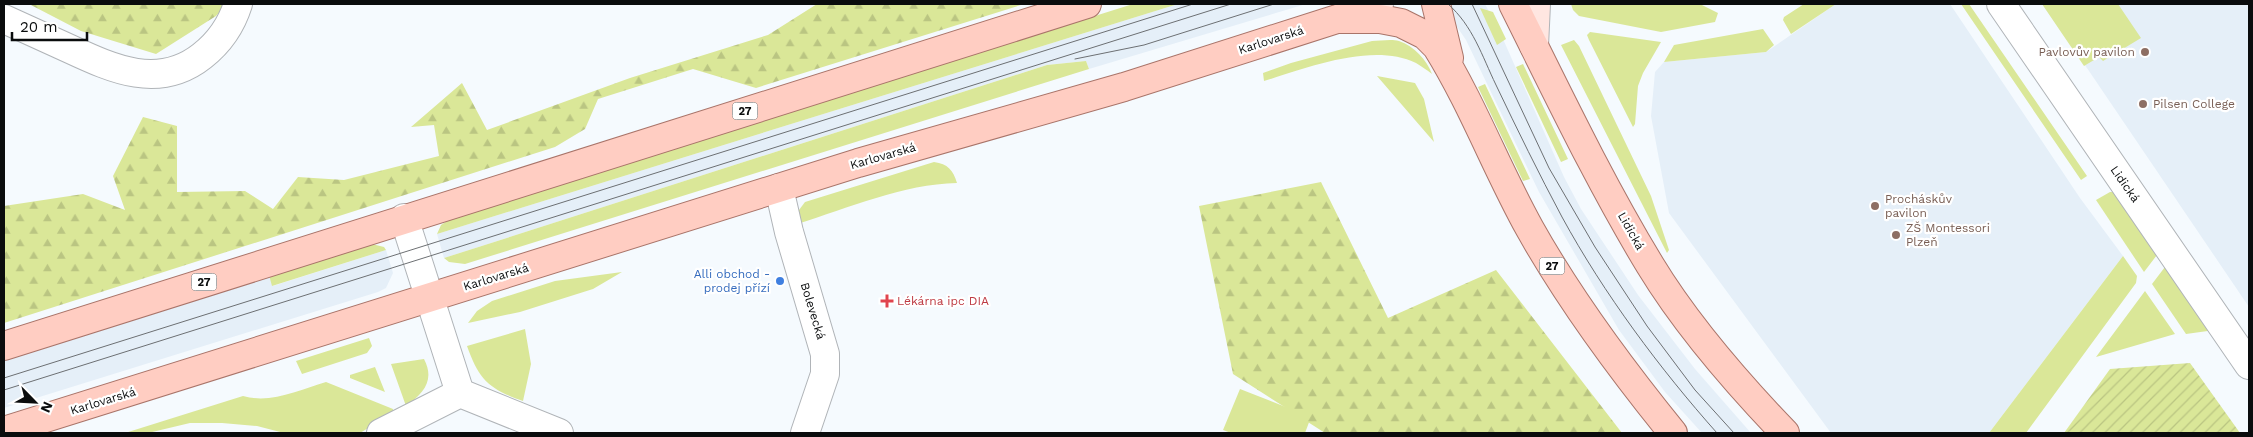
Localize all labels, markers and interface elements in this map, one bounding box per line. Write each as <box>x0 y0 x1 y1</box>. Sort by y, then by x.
scale bar <box>12 10 88 42</box>
text: 20 m <box>20 18 58 36</box>
street label: Karlovarská <box>1237 23 1305 57</box>
place label: Pavlovův pavilon <box>2038 45 2135 59</box>
marker: Pavlovův pavilon <box>2139 46 2151 58</box>
place label: Pilsen College <box>2153 97 2235 111</box>
marker: Pilsen College <box>2137 98 2149 110</box>
road number: 27 <box>732 102 758 120</box>
street label: Karlovarská <box>849 140 918 172</box>
street label: Lidická <box>2107 163 2143 205</box>
place label: Procháskův pavilon <box>1885 192 1953 220</box>
marker: Procháskův pavilon <box>1869 200 1881 212</box>
street label: Lidická <box>1615 210 1647 253</box>
place label: ZŠ Montessori Plzeň <box>1906 221 1990 249</box>
marker: ZŠ Montessori Plzeň <box>1890 229 1902 241</box>
road number: 27 <box>1540 258 1564 274</box>
street label: Karlovarská <box>462 260 531 294</box>
place label: Alli obchod - prodej přízí <box>694 267 770 295</box>
road number: 27 <box>192 274 216 290</box>
marker: Alli obchod - prodej přízí <box>774 275 786 287</box>
street label: Bolevecká <box>798 281 828 341</box>
place label: Lékárna ipc DIA <box>897 294 989 308</box>
marker: Lékárna ipc DIA <box>881 295 893 307</box>
north arrow <box>10 377 60 427</box>
street label: Karlovarská <box>69 384 138 418</box>
text: N <box>37 399 56 415</box>

